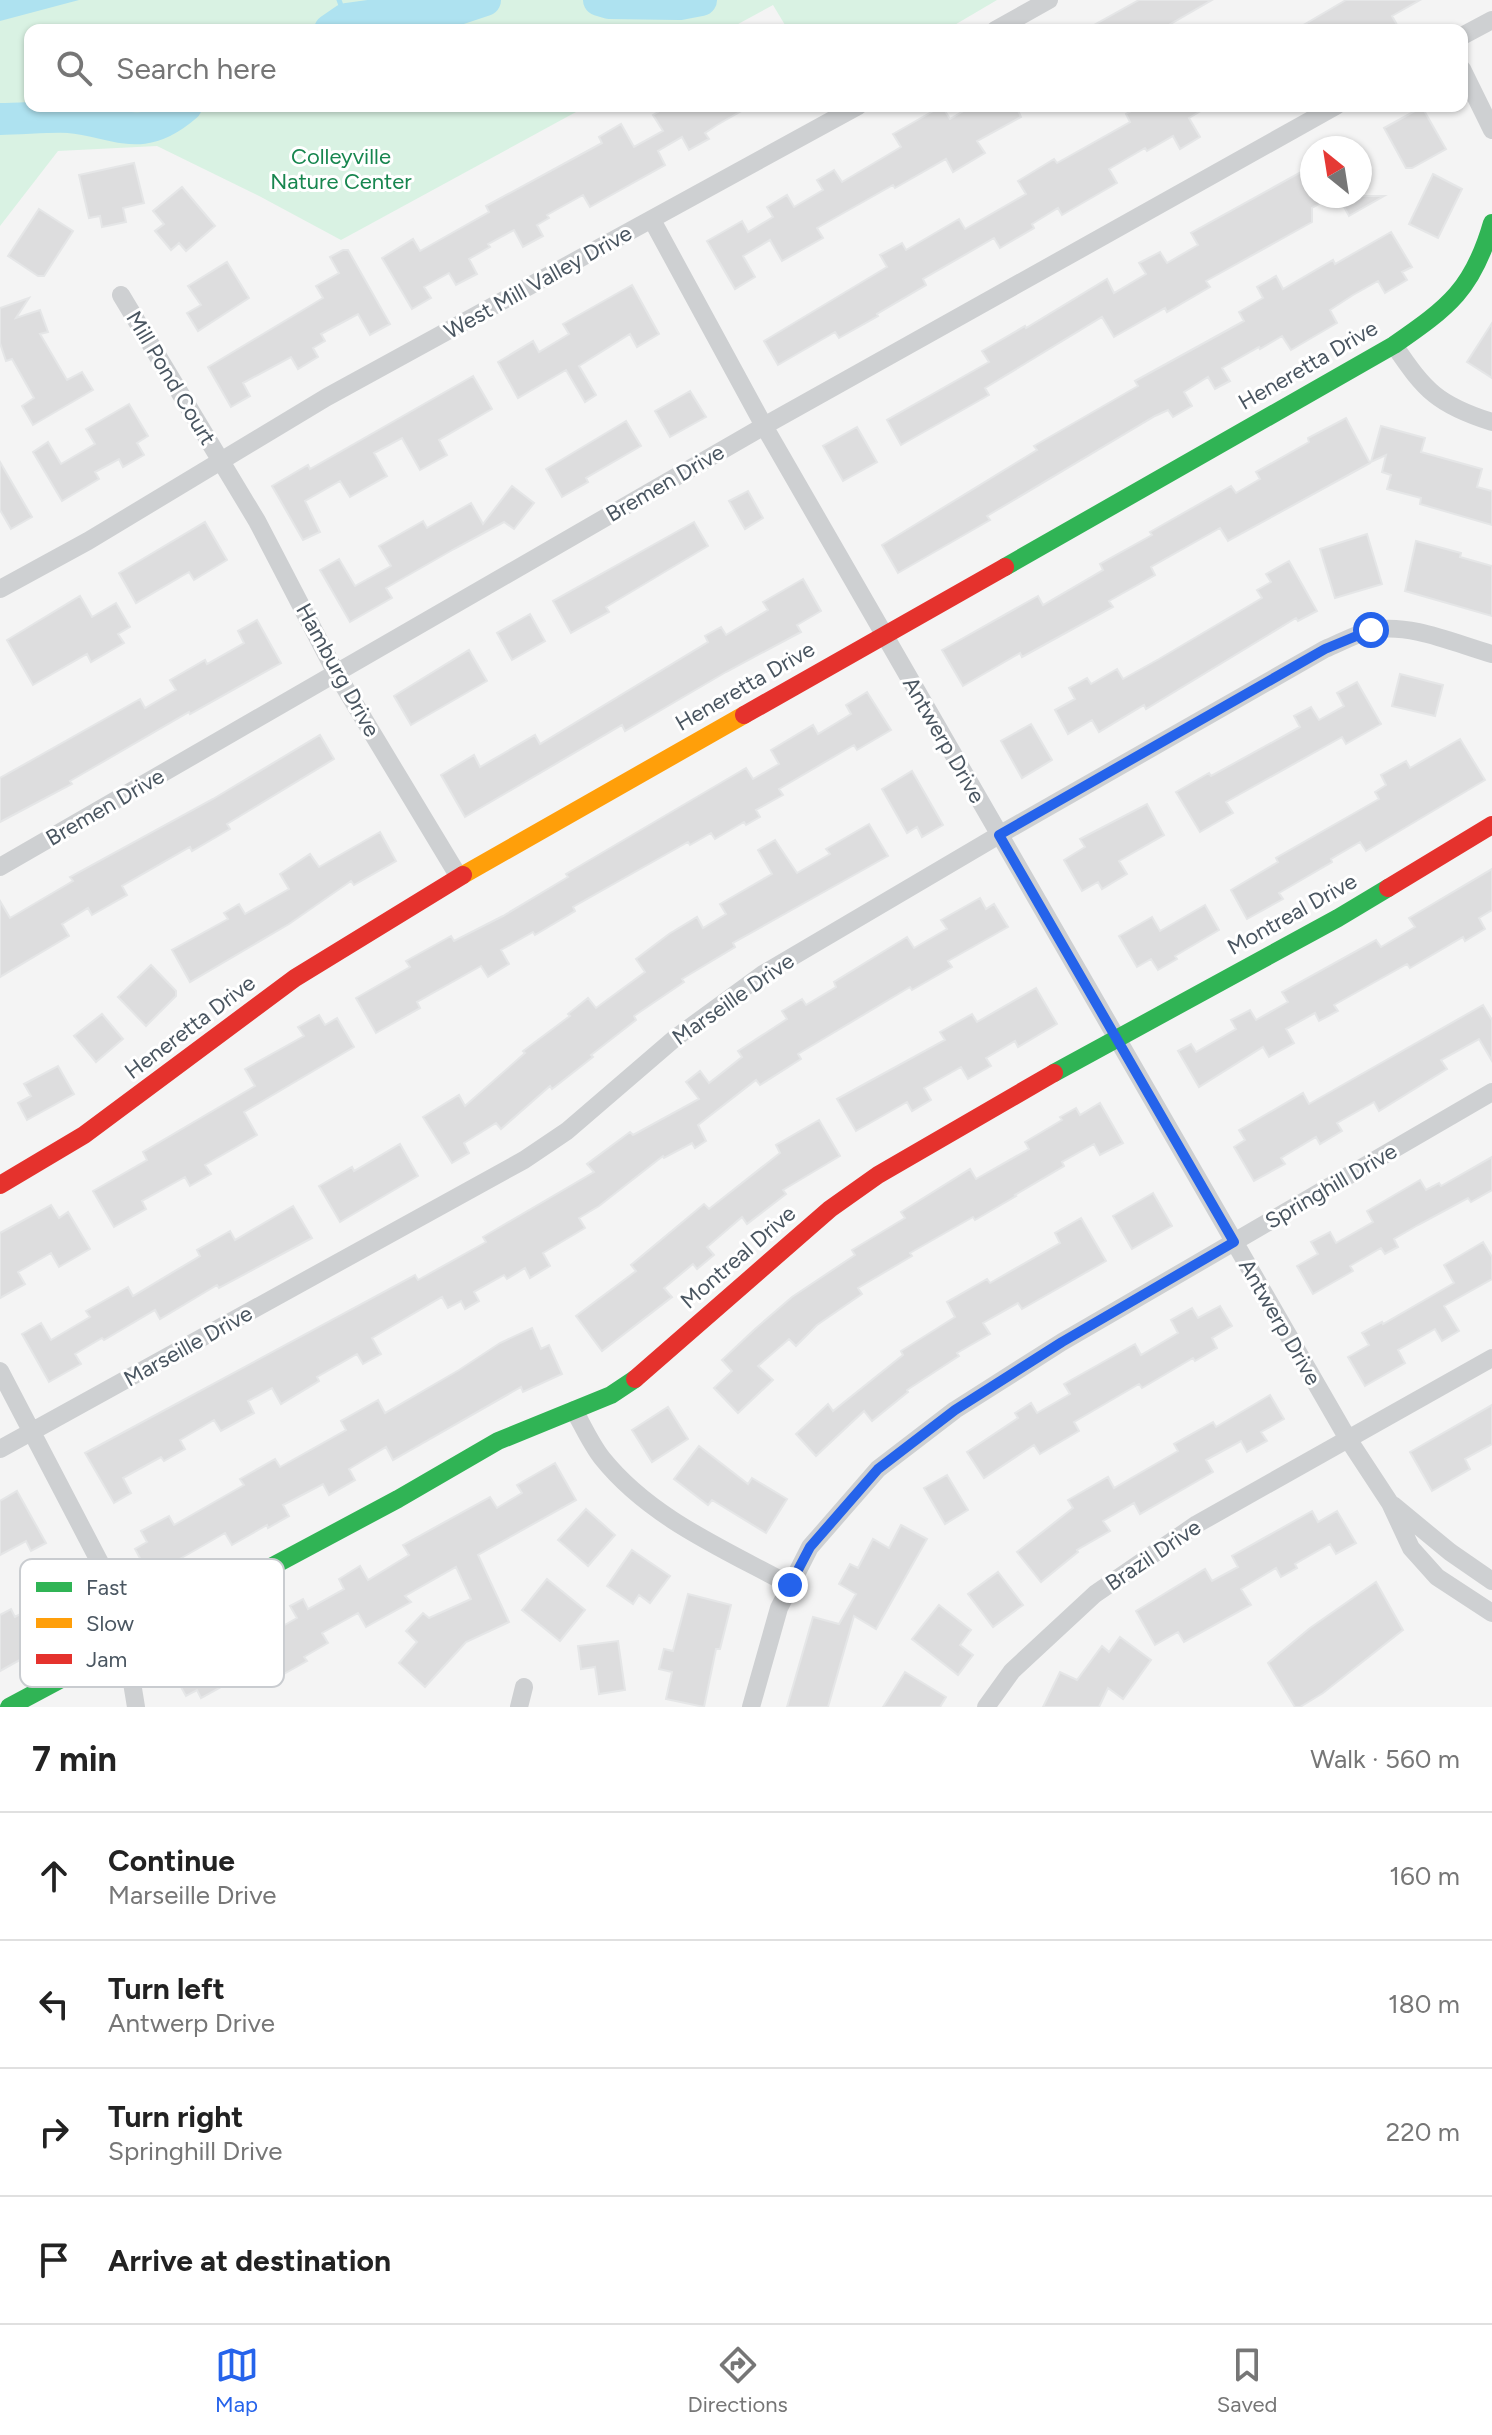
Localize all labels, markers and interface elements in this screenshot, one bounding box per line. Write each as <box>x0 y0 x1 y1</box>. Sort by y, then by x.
search box <box>24 24 1468 112</box>
icon: search <box>52 46 96 90</box>
text: Search here <box>116 50 276 87</box>
north arrow <box>1300 136 1372 208</box>
park label: Colleyville Nature Center <box>270 143 412 195</box>
street label: West Mill Valley Drive <box>440 219 636 345</box>
street label: Mill Pond Court <box>120 306 222 450</box>
street label: Heneretta Drive <box>1234 314 1382 416</box>
street label: Bremen Drive <box>601 438 729 528</box>
street label: Hamburg Drive <box>290 599 386 741</box>
route start <box>1353 612 1389 648</box>
street label: Heneretta Drive <box>671 635 819 737</box>
street label: Antwerp Drive <box>897 672 991 808</box>
street label: Bremen Drive <box>41 762 169 852</box>
street label: Montreal Drive <box>1223 867 1361 961</box>
street label: Marseille Drive <box>667 947 799 1051</box>
street label: Heneretta Drive <box>119 969 261 1085</box>
street label: Springhill Drive <box>1260 1137 1402 1235</box>
street label: Montreal Drive <box>675 1200 801 1314</box>
street label: Antwerp Drive <box>1233 1254 1327 1390</box>
street label: Marseille Drive <box>119 1300 257 1392</box>
street label: Brazil Drive <box>1100 1513 1206 1597</box>
legend <box>20 1559 284 1687</box>
route end <box>772 1567 808 1603</box>
text: Fast <box>86 1574 128 1601</box>
text: Slow <box>86 1610 135 1637</box>
text: Jam <box>86 1646 127 1673</box>
text: 7 min <box>32 1739 117 1780</box>
text: Walk · 560 m <box>1310 1743 1460 1775</box>
text: Continue <box>108 1842 235 1879</box>
icon: ahead <box>32 1854 76 1898</box>
text: 160 m <box>1389 1860 1460 1892</box>
text: Marseille Drive <box>108 1879 277 1911</box>
text: Turn left <box>108 1970 225 2007</box>
icon: left <box>32 1982 76 2026</box>
text: 180 m <box>1388 1988 1460 2020</box>
text: Antwerp Drive <box>108 2007 275 2039</box>
text: Turn right <box>108 2098 243 2135</box>
icon: right <box>32 2110 76 2154</box>
text: 220 m <box>1386 2116 1460 2148</box>
text: Springhill Drive <box>108 2135 282 2167</box>
icon: arrive <box>32 2238 76 2282</box>
text: Arrive at destination <box>108 2242 391 2279</box>
tab: Map <box>215 2343 259 2418</box>
tab: Directions <box>688 2343 788 2418</box>
tab: Saved <box>1217 2343 1277 2418</box>

